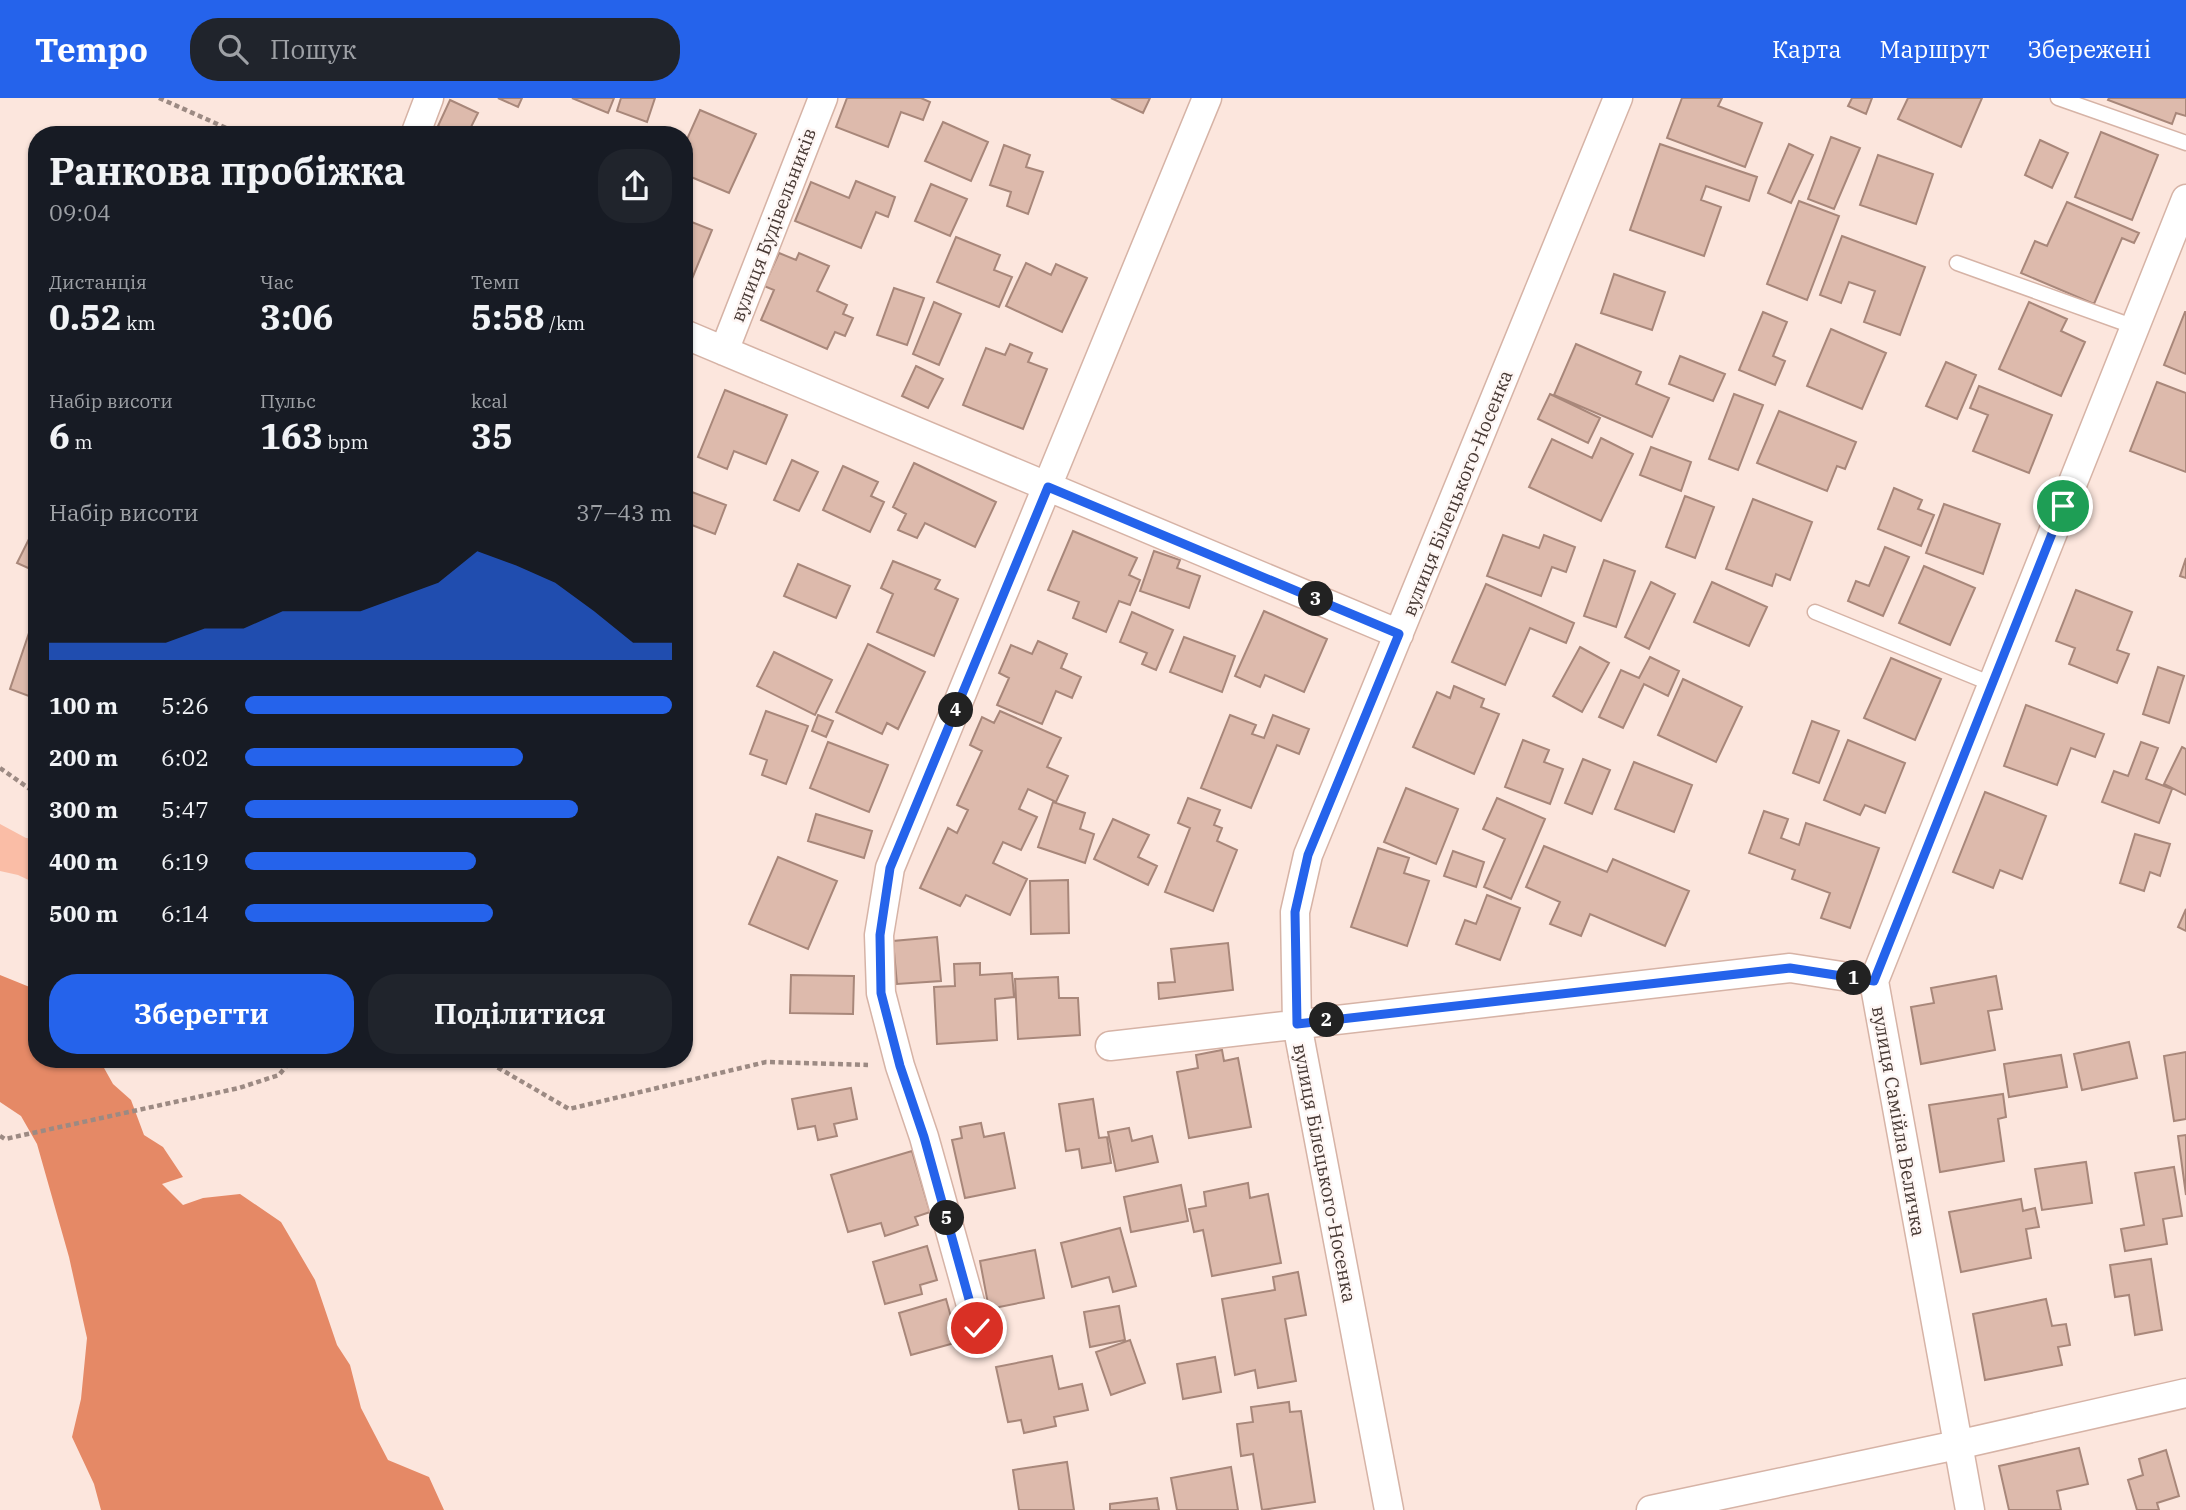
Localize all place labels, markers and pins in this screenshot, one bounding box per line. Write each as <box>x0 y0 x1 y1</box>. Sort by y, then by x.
pin <box>2033 476 2093 536</box>
pin: 3 <box>1298 582 1334 616</box>
pin: 4 <box>939 692 974 728</box>
pin: 1 <box>1836 960 1871 996</box>
pin: 2 <box>1310 1002 1344 1038</box>
pin: 5 <box>930 1200 964 1236</box>
pin <box>947 1298 1007 1358</box>

